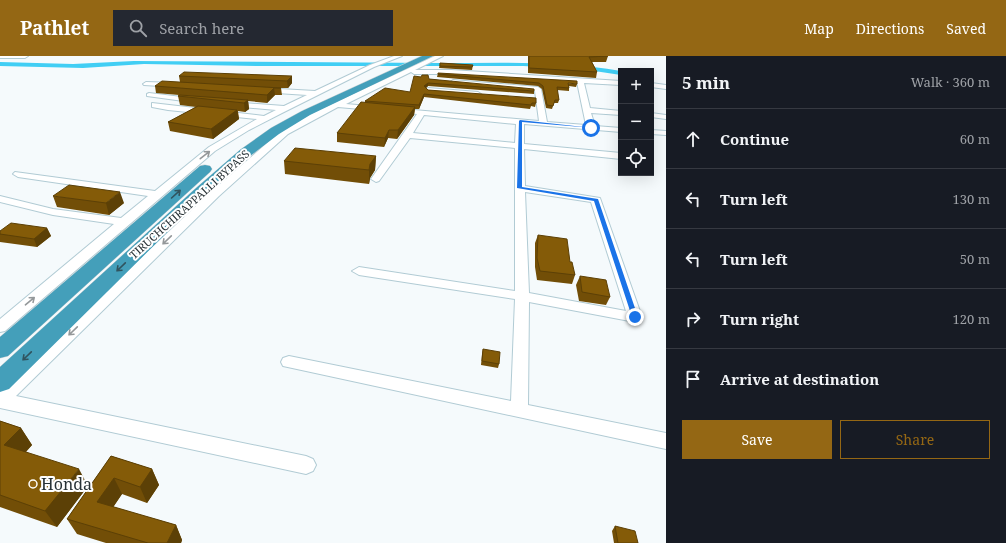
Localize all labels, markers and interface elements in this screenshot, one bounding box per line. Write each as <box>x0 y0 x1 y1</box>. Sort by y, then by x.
search box <box>113 10 393 46</box>
text: Pathlet <box>20 15 89 41</box>
icon: search <box>127 17 149 39</box>
text: Search here <box>159 18 244 38</box>
text: Map <box>804 19 834 38</box>
text: Directions <box>856 19 924 38</box>
text: Saved <box>946 19 986 38</box>
map controls <box>618 68 654 176</box>
button: + <box>618 68 654 104</box>
text: 5 min <box>682 71 730 94</box>
text: Walk · 360 m <box>911 73 990 91</box>
button: − <box>618 104 654 140</box>
route start <box>582 119 600 137</box>
icon: ahead <box>682 128 704 150</box>
text: Continue <box>720 129 789 149</box>
text: 60 m <box>960 130 990 148</box>
button: locate <box>618 140 654 176</box>
street label: TIRUCHCHIRAPPALLI BYPASS <box>126 146 252 262</box>
one-way arrow <box>199 151 210 160</box>
icon: left <box>682 188 704 210</box>
one-way arrow <box>171 189 181 199</box>
text: Turn left <box>720 189 788 209</box>
text: 130 m <box>953 190 990 208</box>
one-way arrow <box>162 235 172 245</box>
icon: left <box>682 248 704 270</box>
text: Turn left <box>720 249 788 269</box>
text: 50 m <box>960 250 990 268</box>
one-way arrow <box>116 262 126 272</box>
one-way arrow <box>24 297 35 306</box>
route end <box>626 308 644 326</box>
icon: right <box>682 308 704 330</box>
text: Turn right <box>720 309 799 329</box>
text: 120 m <box>953 310 990 328</box>
one-way arrow <box>68 326 78 335</box>
one-way arrow <box>22 352 32 361</box>
icon: arrive <box>682 368 704 390</box>
text: Arrive at destination <box>720 369 879 389</box>
button: Save <box>682 420 832 459</box>
button: Share <box>840 420 990 459</box>
place label: Honda <box>41 473 92 495</box>
marker: Honda <box>28 479 38 489</box>

